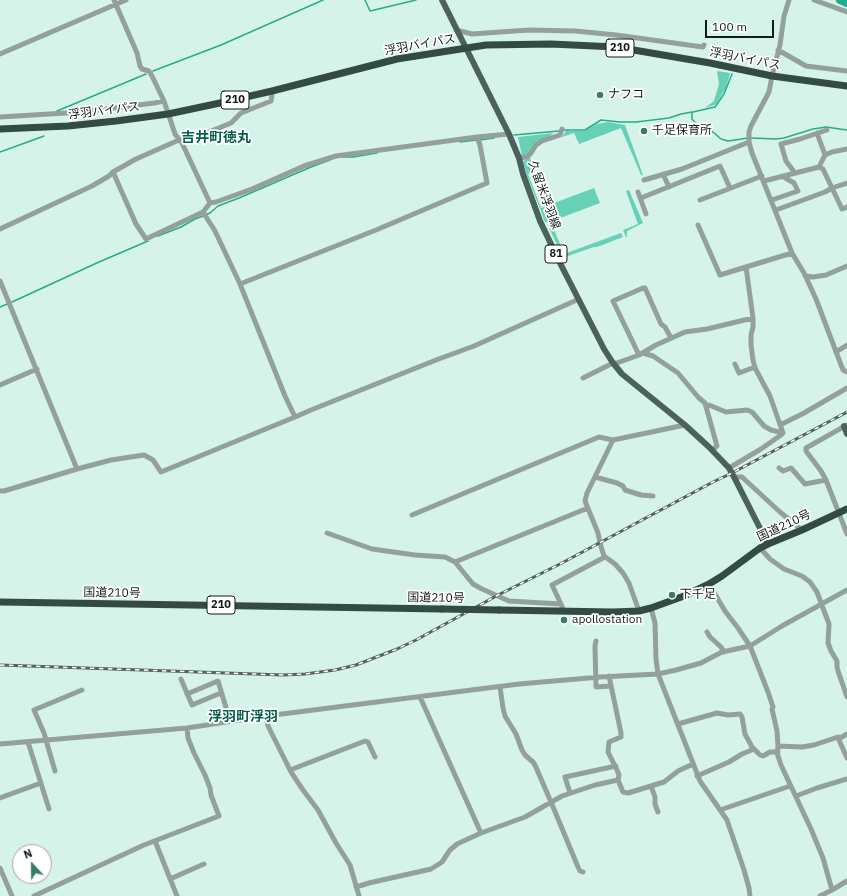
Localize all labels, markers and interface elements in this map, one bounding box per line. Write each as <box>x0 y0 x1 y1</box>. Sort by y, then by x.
scale bar <box>707 12 776 38</box>
text: 100 m <box>712 19 747 34</box>
street label: 浮羽バイパス <box>383 32 457 58</box>
road number: 210 <box>606 39 634 57</box>
street label: 浮羽バイパス <box>708 45 782 73</box>
place label: ナフコ <box>608 88 644 102</box>
marker: ナフコ <box>595 90 605 100</box>
road number: 210 <box>221 91 249 109</box>
street label: 浮羽バイパス <box>67 99 141 123</box>
place label: 千足保育所 <box>652 124 712 138</box>
marker: 千足保育所 <box>639 126 649 136</box>
district label: 吉井町徳丸 <box>181 130 251 146</box>
street label: 久留米浮羽線 <box>525 159 563 231</box>
road number: 81 <box>545 245 567 263</box>
street label: 国道210号 <box>755 507 813 545</box>
street label: 国道210号 <box>83 585 141 601</box>
place label: 下千足 <box>680 588 716 602</box>
street label: 国道210号 <box>407 590 465 606</box>
marker: 下千足 <box>667 590 677 600</box>
road number: 210 <box>207 596 235 614</box>
place label: apollostation <box>572 613 642 627</box>
marker: apollostation <box>559 615 569 625</box>
district label: 浮羽町浮羽 <box>208 709 278 725</box>
north arrow <box>12 844 52 884</box>
text: N <box>22 846 34 862</box>

